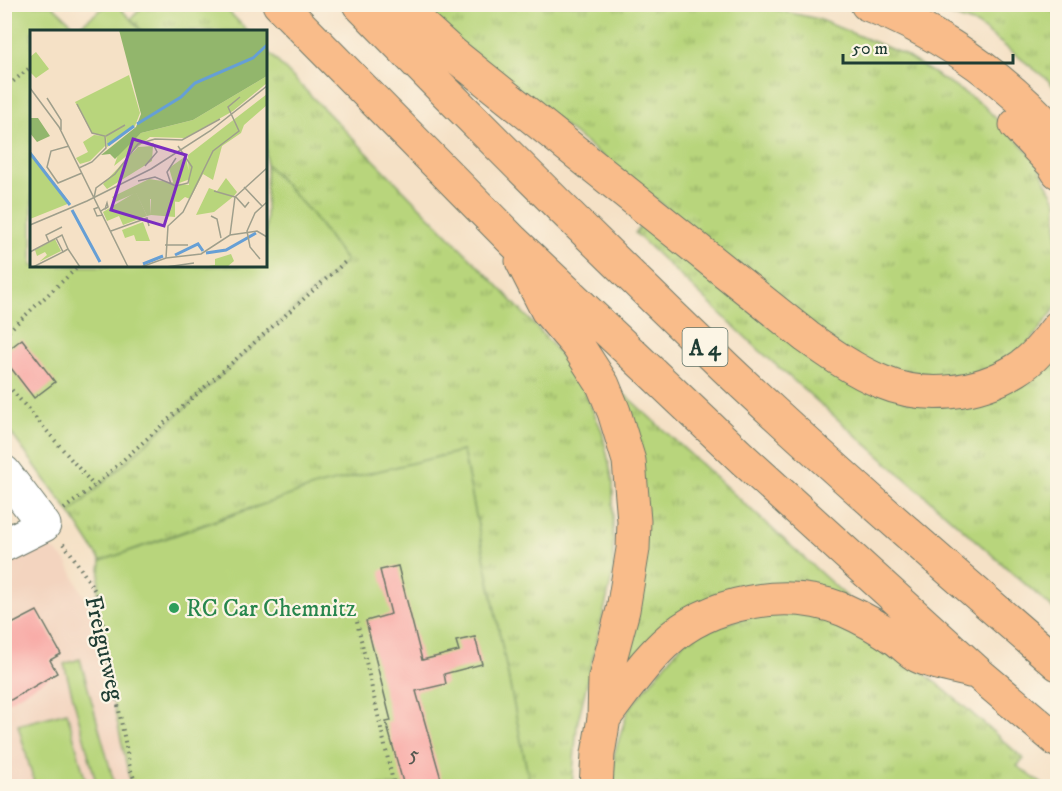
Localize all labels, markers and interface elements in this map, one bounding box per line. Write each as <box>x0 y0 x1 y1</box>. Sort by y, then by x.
scale bar <box>843 27 1012 65</box>
inset map <box>30 30 267 267</box>
text: 50 m <box>852 38 888 60</box>
road number: A 4 <box>682 328 728 366</box>
street label: Freigutweg <box>77 593 131 704</box>
place label: RC Car Chemnitz <box>186 594 357 624</box>
marker: RC Car Chemnitz <box>167 601 181 615</box>
house number: 5 <box>409 742 419 768</box>

